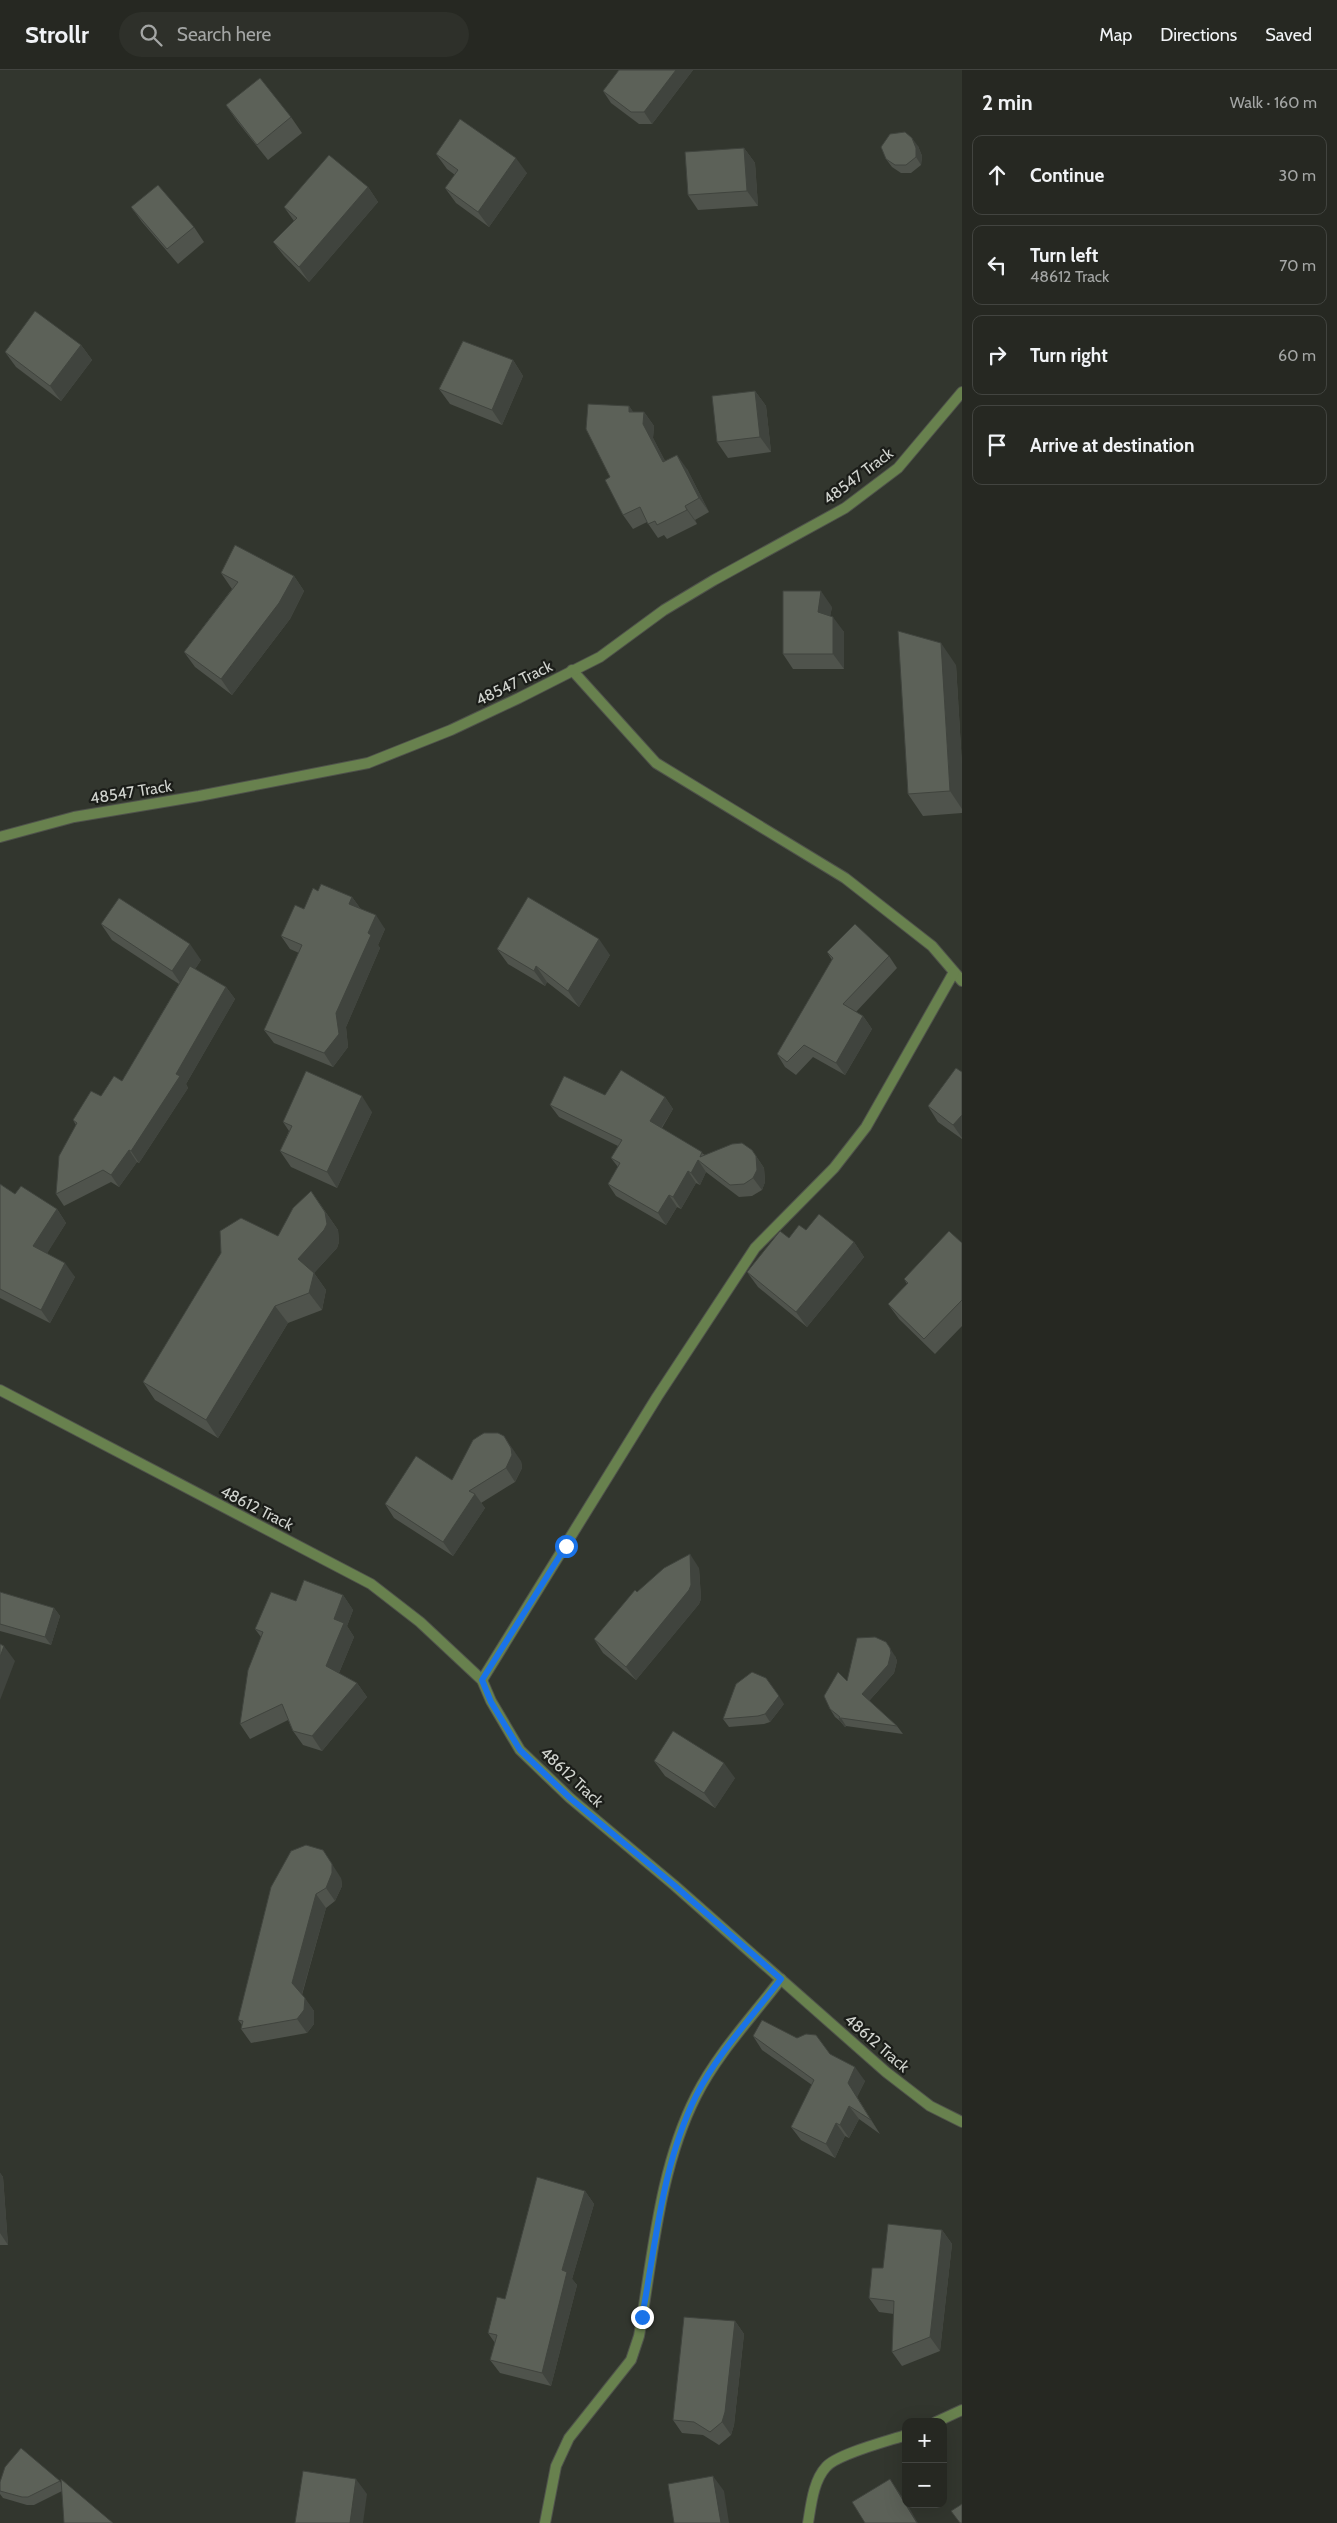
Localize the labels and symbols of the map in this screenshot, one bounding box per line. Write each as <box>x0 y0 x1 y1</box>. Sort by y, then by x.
street label: 48547 Track <box>819 443 897 508</box>
street label: 48547 Track <box>473 656 556 710</box>
street label: 48547 Track <box>89 776 174 808</box>
street label: 48612 Track <box>217 1482 297 1535</box>
route start <box>555 1535 578 1558</box>
street label: 48612 Track <box>537 1743 608 1812</box>
street label: 48612 Track <box>841 2010 914 2077</box>
route end <box>631 2306 654 2329</box>

